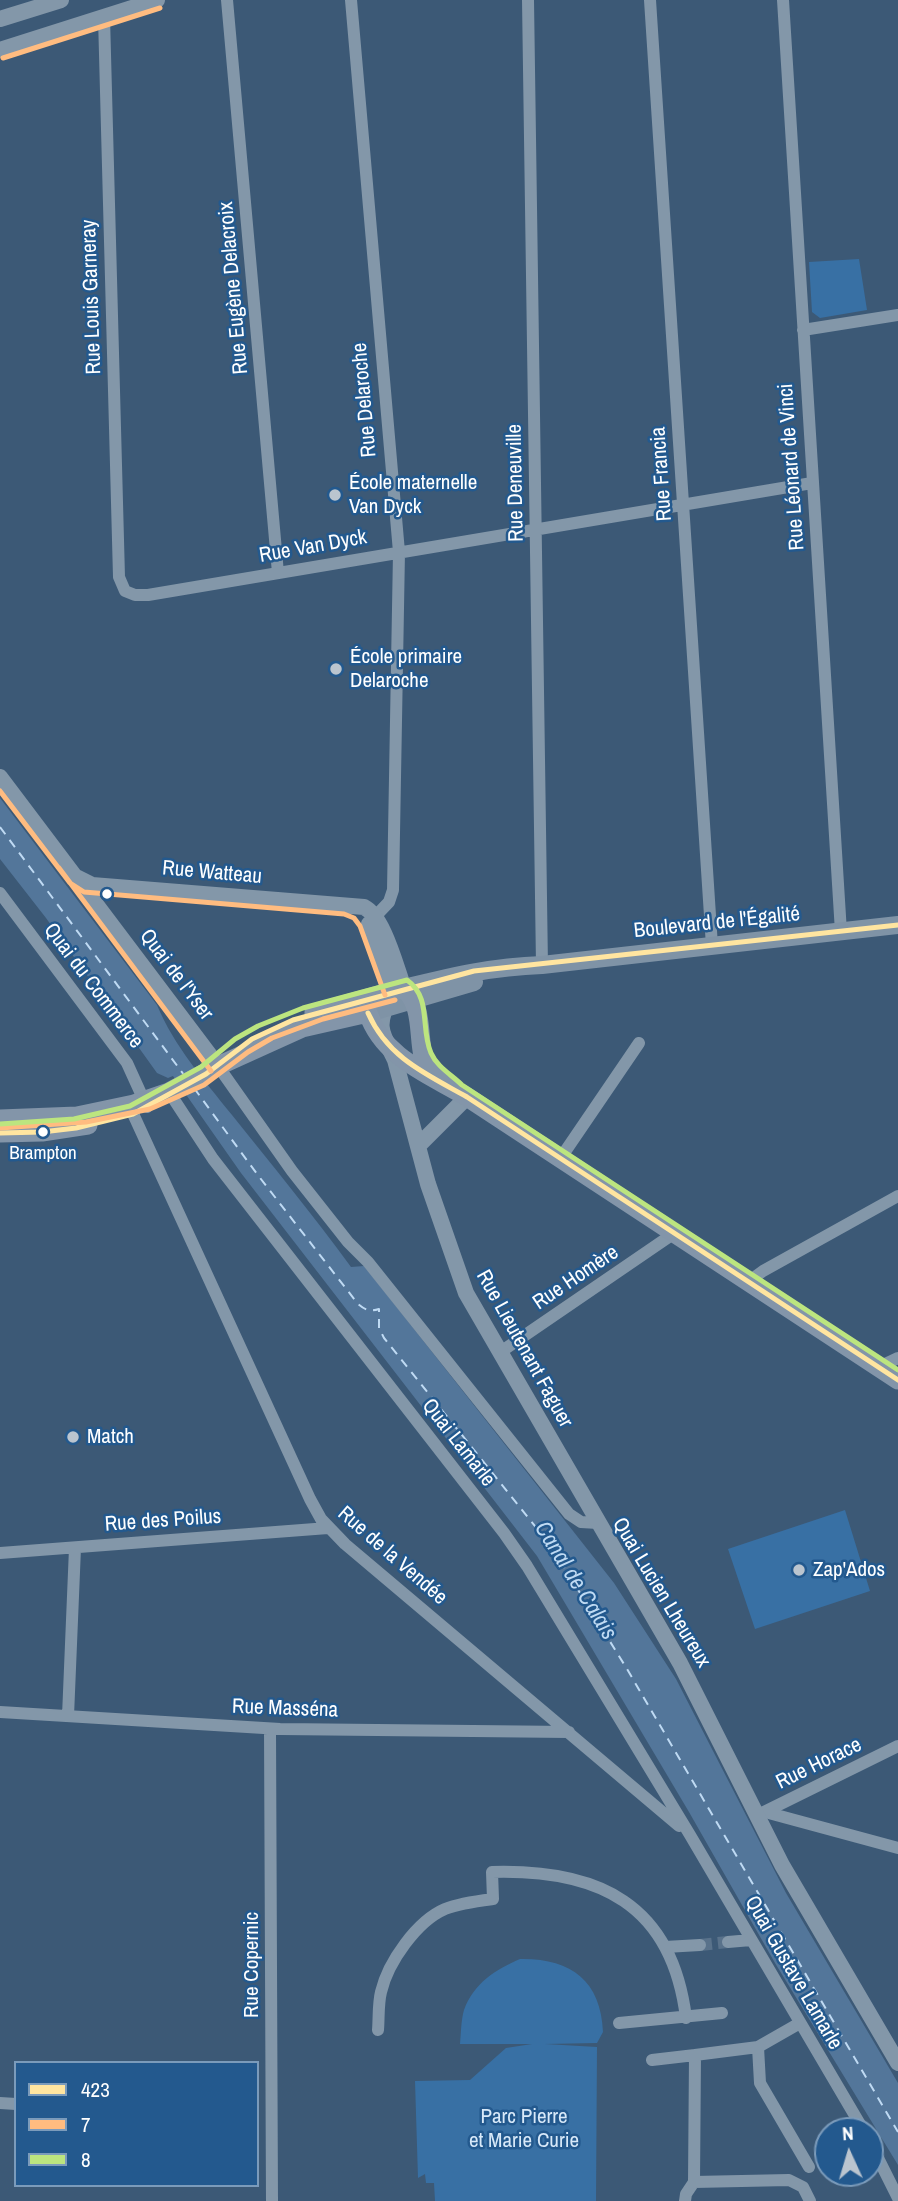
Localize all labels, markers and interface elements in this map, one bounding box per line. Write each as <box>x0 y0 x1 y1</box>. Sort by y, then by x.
street label: Rue Eugène Delacroix <box>214 201 254 375</box>
street label: Rue Louis Garneray <box>77 219 107 375</box>
street label: Rue Delaroche <box>347 342 383 458</box>
street label: Rue Léonard de Vinci <box>774 383 810 551</box>
street label: Rue Deneuville <box>502 424 530 542</box>
street label: Rue Francia <box>646 426 678 522</box>
place label: École maternelle Van Dyck <box>349 470 477 520</box>
marker: École maternelle Van Dyck <box>327 487 343 503</box>
street label: Rue Van Dyck <box>257 525 369 569</box>
place label: École primaire Delaroche <box>350 644 462 694</box>
marker: École primaire Delaroche <box>328 661 344 677</box>
street label: Rue Watteau <box>161 856 263 890</box>
unlabelled marker <box>100 887 114 901</box>
street label: Boulevard de l'Égalité <box>633 902 801 944</box>
street label: Quai du Commerce <box>38 918 148 1054</box>
street label: Quai de l'Yser <box>134 925 218 1025</box>
marker: Brampton <box>36 1125 50 1139</box>
place label: Brampton <box>9 1143 77 1165</box>
street label: Rue Homère <box>528 1240 624 1316</box>
street label: Rue Lieutenant Faguer <box>470 1266 578 1432</box>
street label: Quai Lamarle <box>416 1394 500 1492</box>
place label: Match <box>87 1424 134 1450</box>
marker: Match <box>65 1429 81 1445</box>
street label: Rue de la Vendée <box>332 1502 452 1610</box>
street label: Rue des Poilus <box>104 1504 222 1538</box>
street label: Quai Lucien Lheureux <box>606 1513 716 1673</box>
water label: Canal de Calais <box>528 1517 622 1645</box>
place label: Zap'Ados <box>813 1557 885 1583</box>
marker: Zap'Ados <box>791 1562 807 1578</box>
street label: Rue Masséna <box>231 1695 339 1723</box>
street label: Rue Horace <box>772 1733 866 1795</box>
street label: Quai Gustave Lamarle <box>739 1892 847 2054</box>
street label: Rue Copernic <box>239 1912 265 2018</box>
legend <box>14 2061 259 2187</box>
text: 423 <box>81 2075 110 2104</box>
park label: Parc Pierre et Marie Curie <box>469 2104 579 2154</box>
text: 7 <box>81 2110 91 2139</box>
north arrow <box>814 2117 884 2187</box>
text: N <box>841 2120 854 2146</box>
text: 8 <box>81 2145 91 2174</box>

